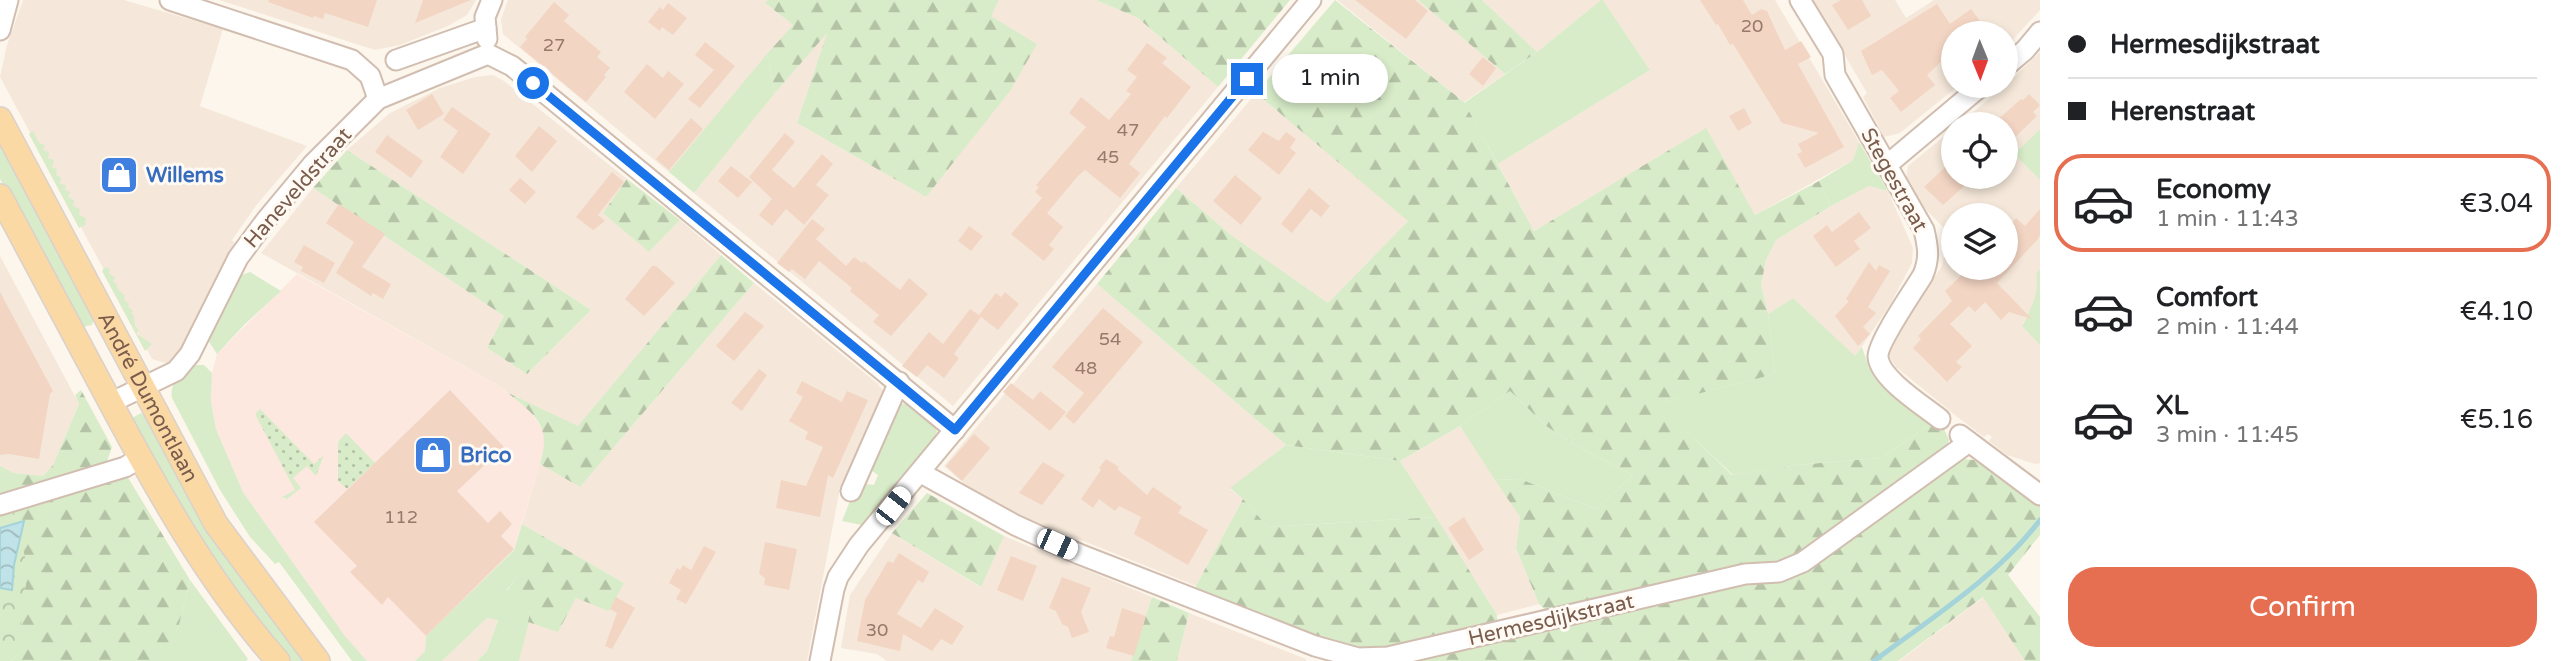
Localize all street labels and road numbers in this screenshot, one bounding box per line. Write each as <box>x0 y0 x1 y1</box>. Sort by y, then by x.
street label: Haneveldstraat <box>239 123 357 253</box>
street label: Stegestraat <box>1855 124 1933 236</box>
street label: André Dumontlaan <box>93 307 204 486</box>
street label: Hermesdijkstraat <box>1466 589 1636 651</box>

